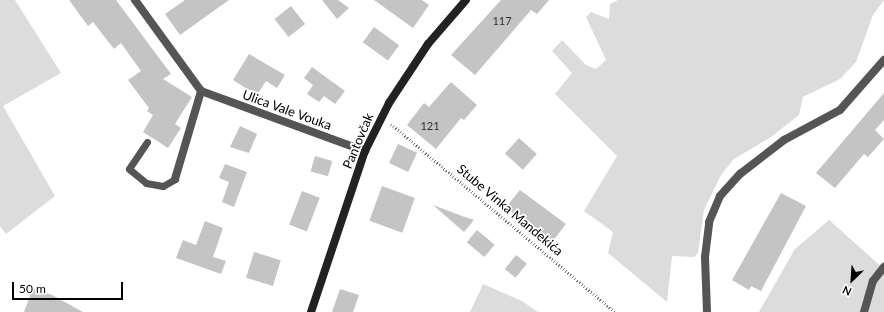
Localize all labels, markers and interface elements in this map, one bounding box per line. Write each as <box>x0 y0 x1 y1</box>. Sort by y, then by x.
house number: 117 <box>492 14 512 28</box>
street label: Ulica Vale Vouka <box>240 86 334 134</box>
street label: Pantovčak <box>339 111 377 171</box>
house number: 121 <box>420 119 440 133</box>
street label: Stube Vinka Mandekića <box>454 161 566 259</box>
north arrow <box>832 260 872 300</box>
scale bar <box>14 274 125 300</box>
text: 50 m <box>19 281 46 296</box>
text: N <box>840 284 853 299</box>

